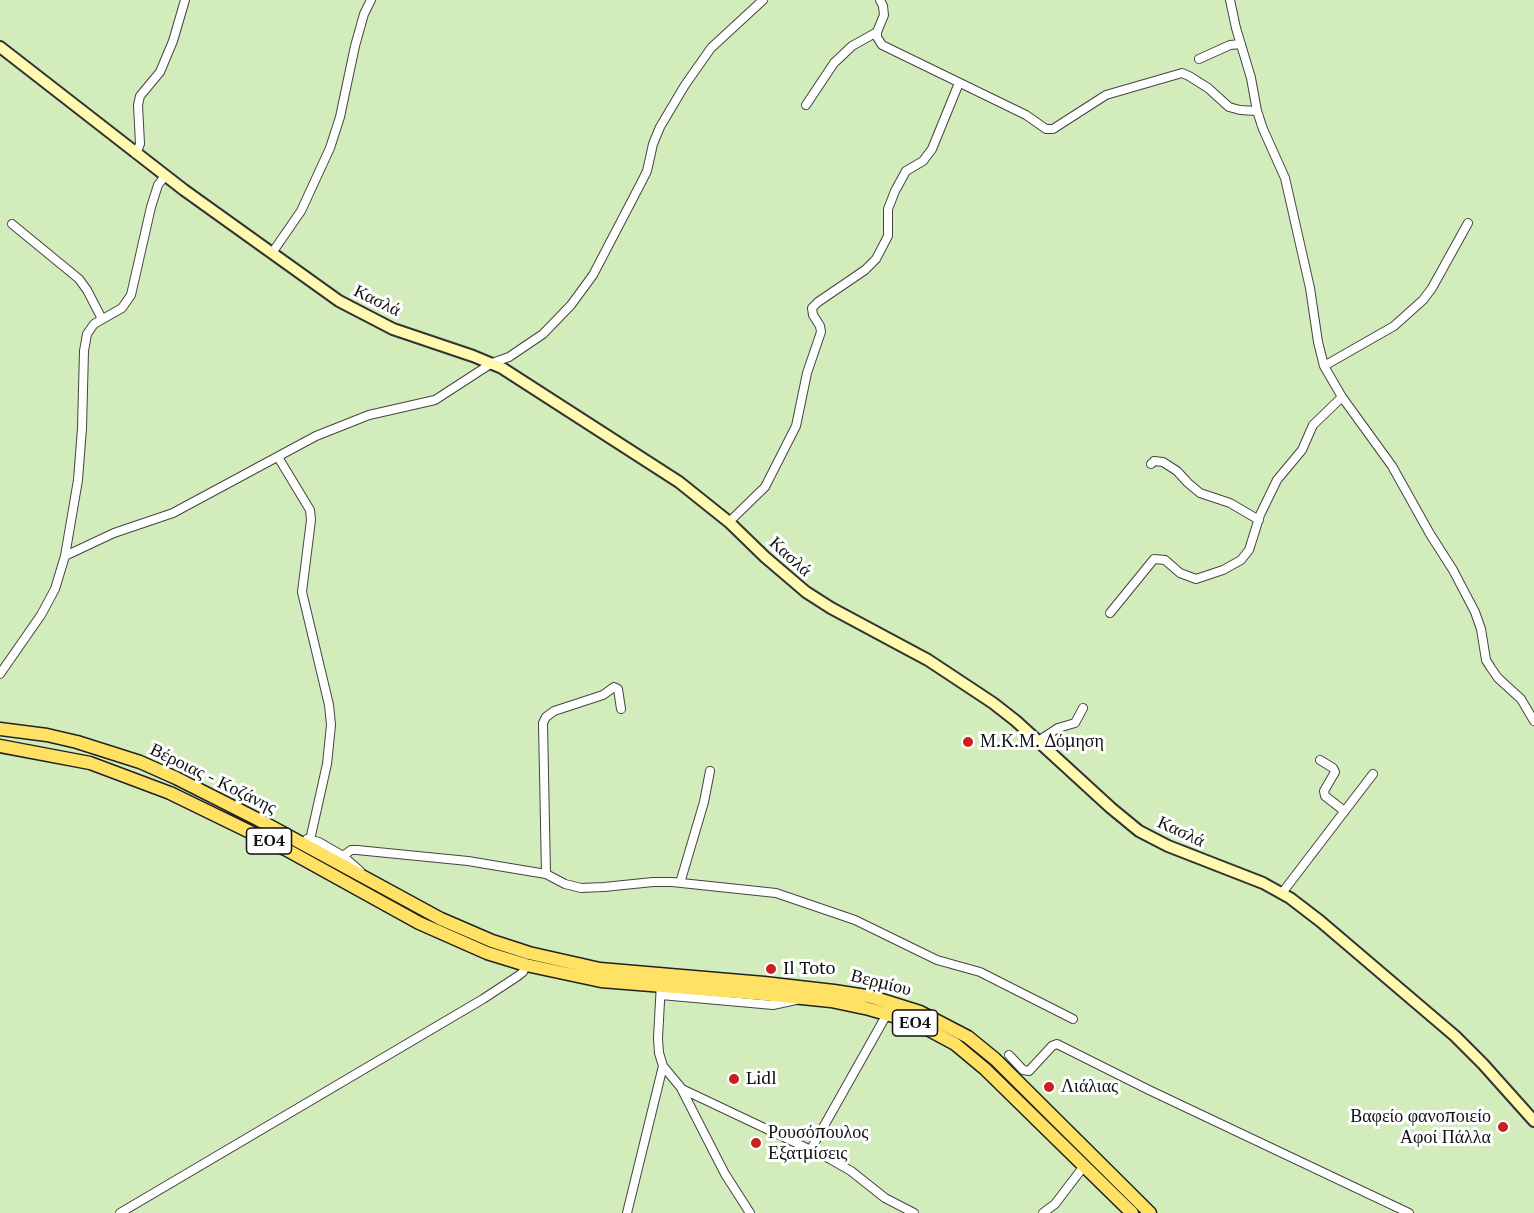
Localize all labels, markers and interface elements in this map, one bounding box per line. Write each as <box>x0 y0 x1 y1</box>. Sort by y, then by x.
street label: Κασλά <box>350 280 404 322</box>
street label: Κασλά <box>764 532 816 582</box>
place label: Μ.Κ.Μ. Δόμηση <box>980 731 1104 753</box>
marker: Μ.Κ.Μ. Δόμηση <box>961 735 975 749</box>
street label: Βέροιας - Κοζάνης <box>146 739 280 819</box>
street label: Κασλά <box>1154 812 1208 852</box>
road number: ΕΟ4 <box>246 828 292 854</box>
place label: Il Toto <box>783 958 836 980</box>
marker: Il Toto <box>764 962 778 976</box>
street label: Βερμίου <box>848 965 914 1001</box>
road number: ΕΟ4 <box>892 1010 938 1036</box>
place label: Lidl <box>746 1068 777 1090</box>
marker: Lidl <box>727 1072 741 1086</box>
place label: Λιάλιας <box>1061 1076 1118 1098</box>
marker: Λιάλιας <box>1042 1080 1056 1094</box>
place label: Βαφείο φανοποιείο Αφοί Πάλλα <box>1350 1106 1491 1148</box>
marker: Βαφείο φανοποιείο Αφοί Πάλλα <box>1496 1120 1510 1134</box>
place label: Ρουσόπουλος Εξατμίσεις <box>768 1122 868 1164</box>
marker: Ρουσόπουλος Εξατμίσεις <box>749 1136 763 1150</box>

